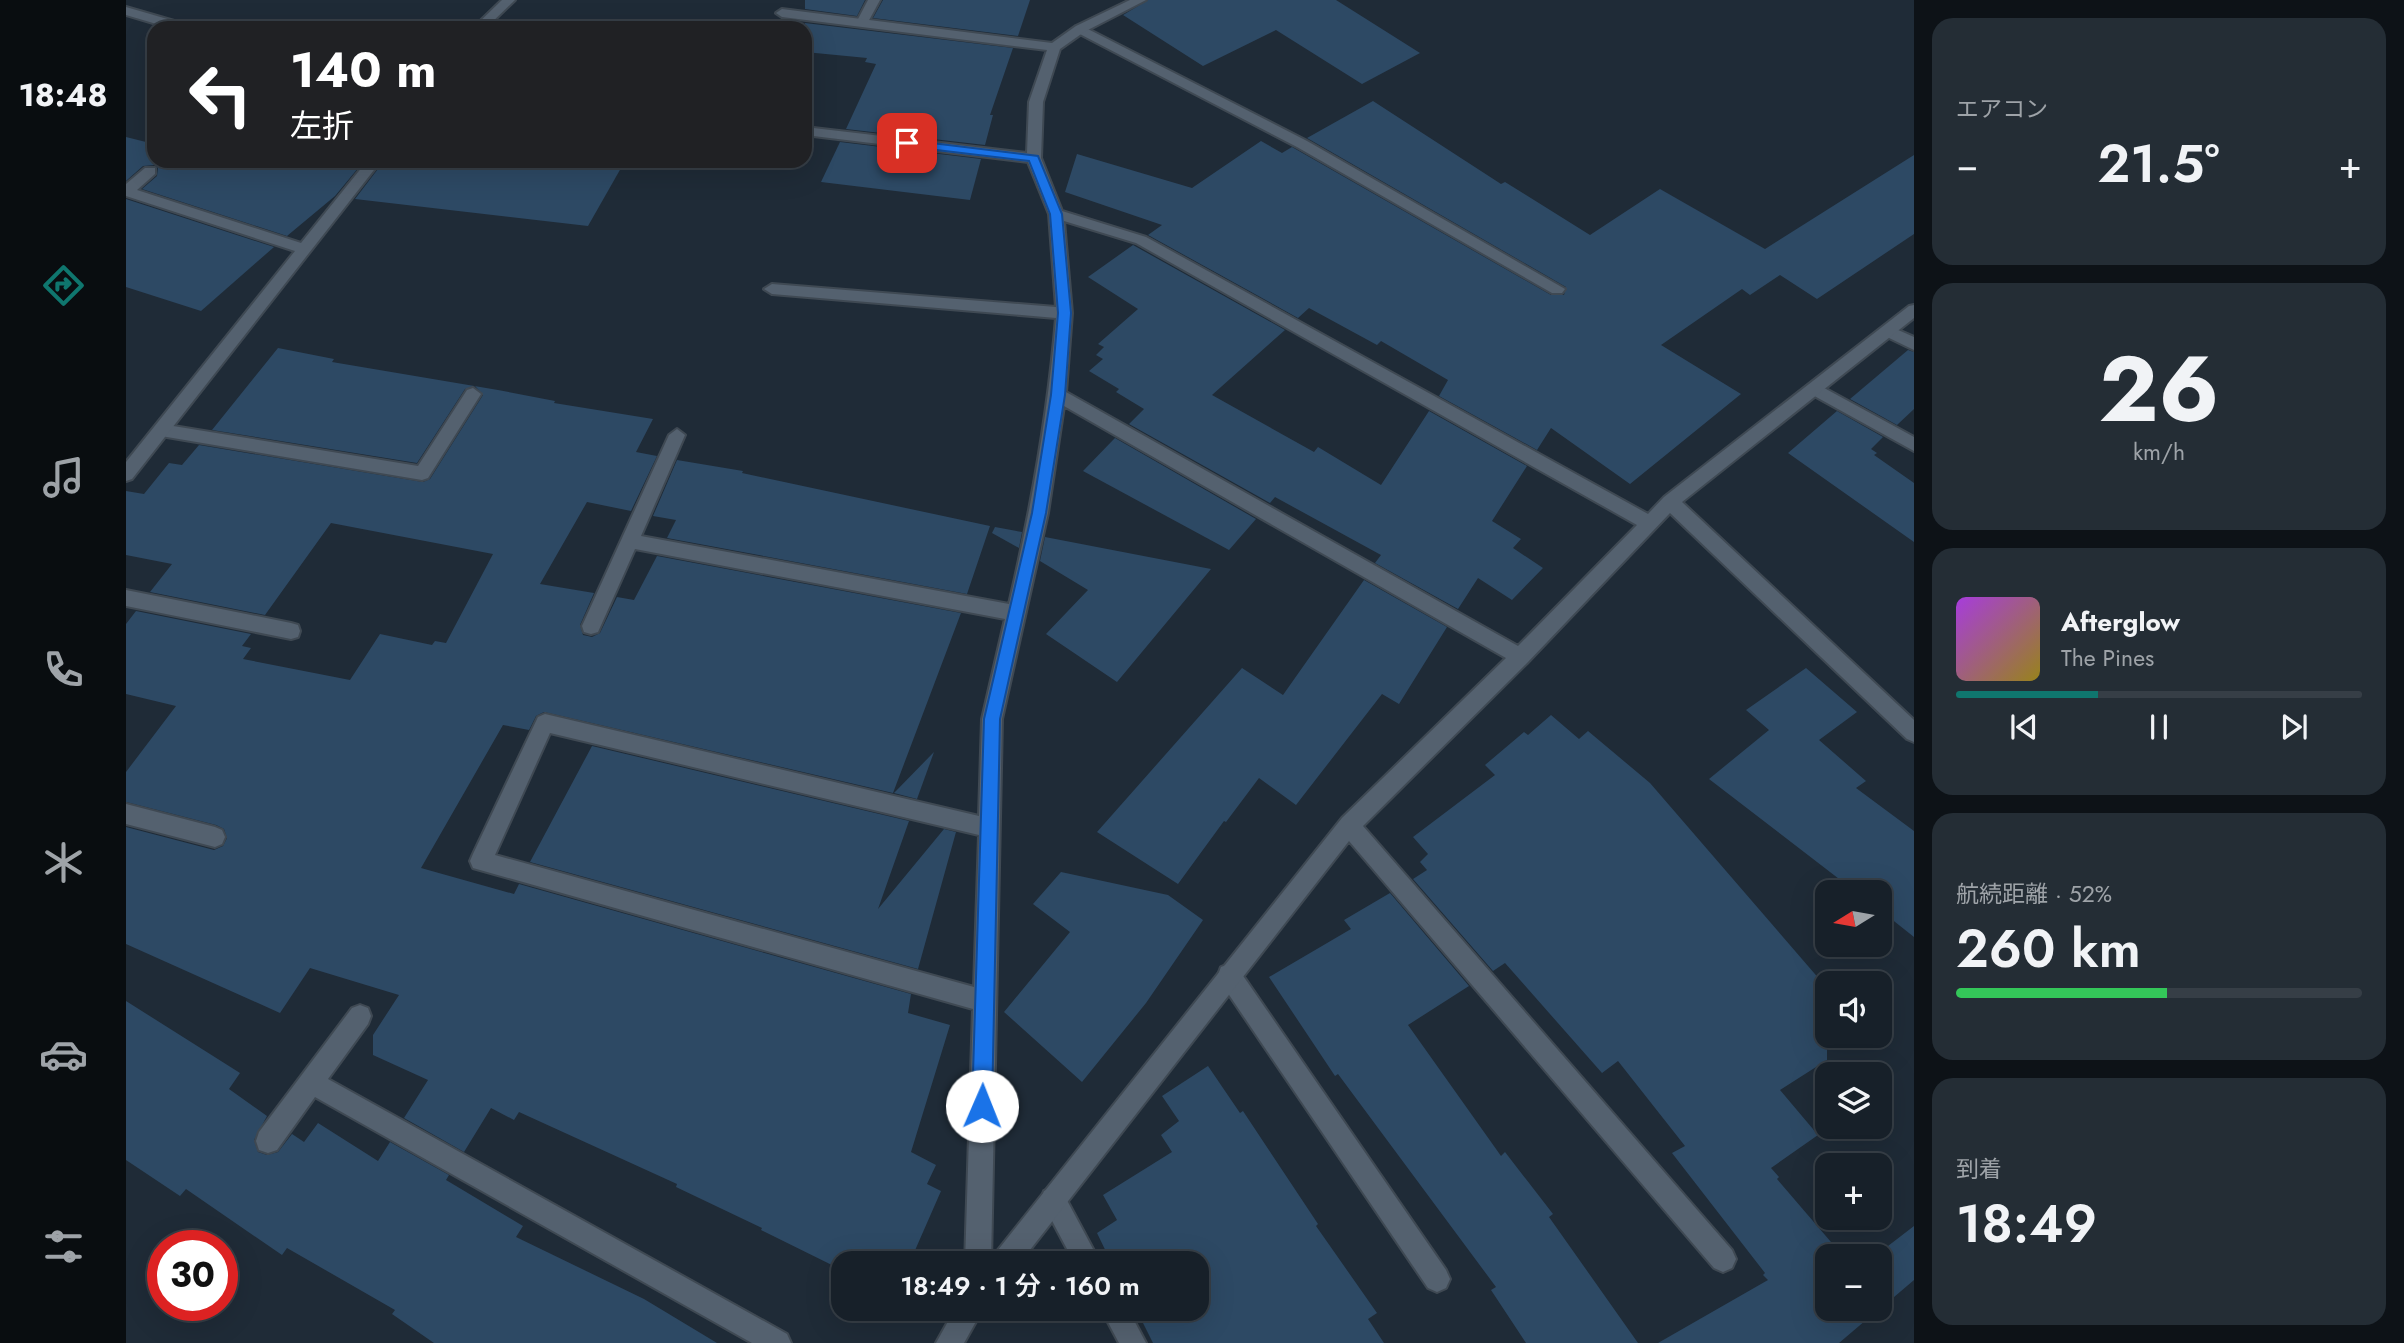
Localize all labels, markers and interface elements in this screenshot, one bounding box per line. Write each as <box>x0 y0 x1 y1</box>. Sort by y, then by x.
text: 140 m <box>290 35 436 105</box>
icon: left <box>175 49 266 140</box>
text: 18:48 <box>18 72 108 118</box>
text: エアコン <box>1956 92 2048 126</box>
text: 左折 <box>290 103 354 149</box>
pin <box>877 113 937 173</box>
icon: arrive <box>888 124 926 162</box>
text: 21.5° <box>2098 126 2220 202</box>
text: − <box>1956 137 1978 192</box>
text: + <box>2339 137 2362 192</box>
icon: directions <box>39 261 88 310</box>
text: 26 <box>2099 324 2219 455</box>
text: km/h <box>2133 435 2185 469</box>
icon: music <box>39 453 88 502</box>
text: Afterglow <box>2061 603 2180 641</box>
text: The Pines <box>2061 641 2154 675</box>
icon: phone <box>39 645 88 694</box>
icon: previous <box>2005 708 2043 746</box>
icon: pause <box>2140 708 2178 746</box>
icon: next <box>2275 708 2313 746</box>
icon: climate <box>39 838 88 887</box>
text: 航続距離 · 52% <box>1956 877 2112 911</box>
north arrow <box>1815 880 1892 957</box>
map controls <box>1815 880 1892 1321</box>
text: 260 km <box>1956 911 2141 987</box>
button: sound <box>1815 971 1892 1048</box>
icon: car <box>39 1030 88 1079</box>
button: layers <box>1815 1062 1892 1139</box>
position arrow <box>945 1069 1019 1143</box>
text: 到着 <box>1956 1152 2002 1186</box>
button: + <box>1815 1153 1892 1230</box>
text: 18:49 <box>1956 1186 2097 1262</box>
icon: filters <box>39 1222 88 1271</box>
speed limit sign: 30 <box>147 1230 238 1321</box>
button: − <box>1815 1244 1892 1321</box>
text: 18:49 · 1 分 · 160 m <box>900 1267 1140 1305</box>

